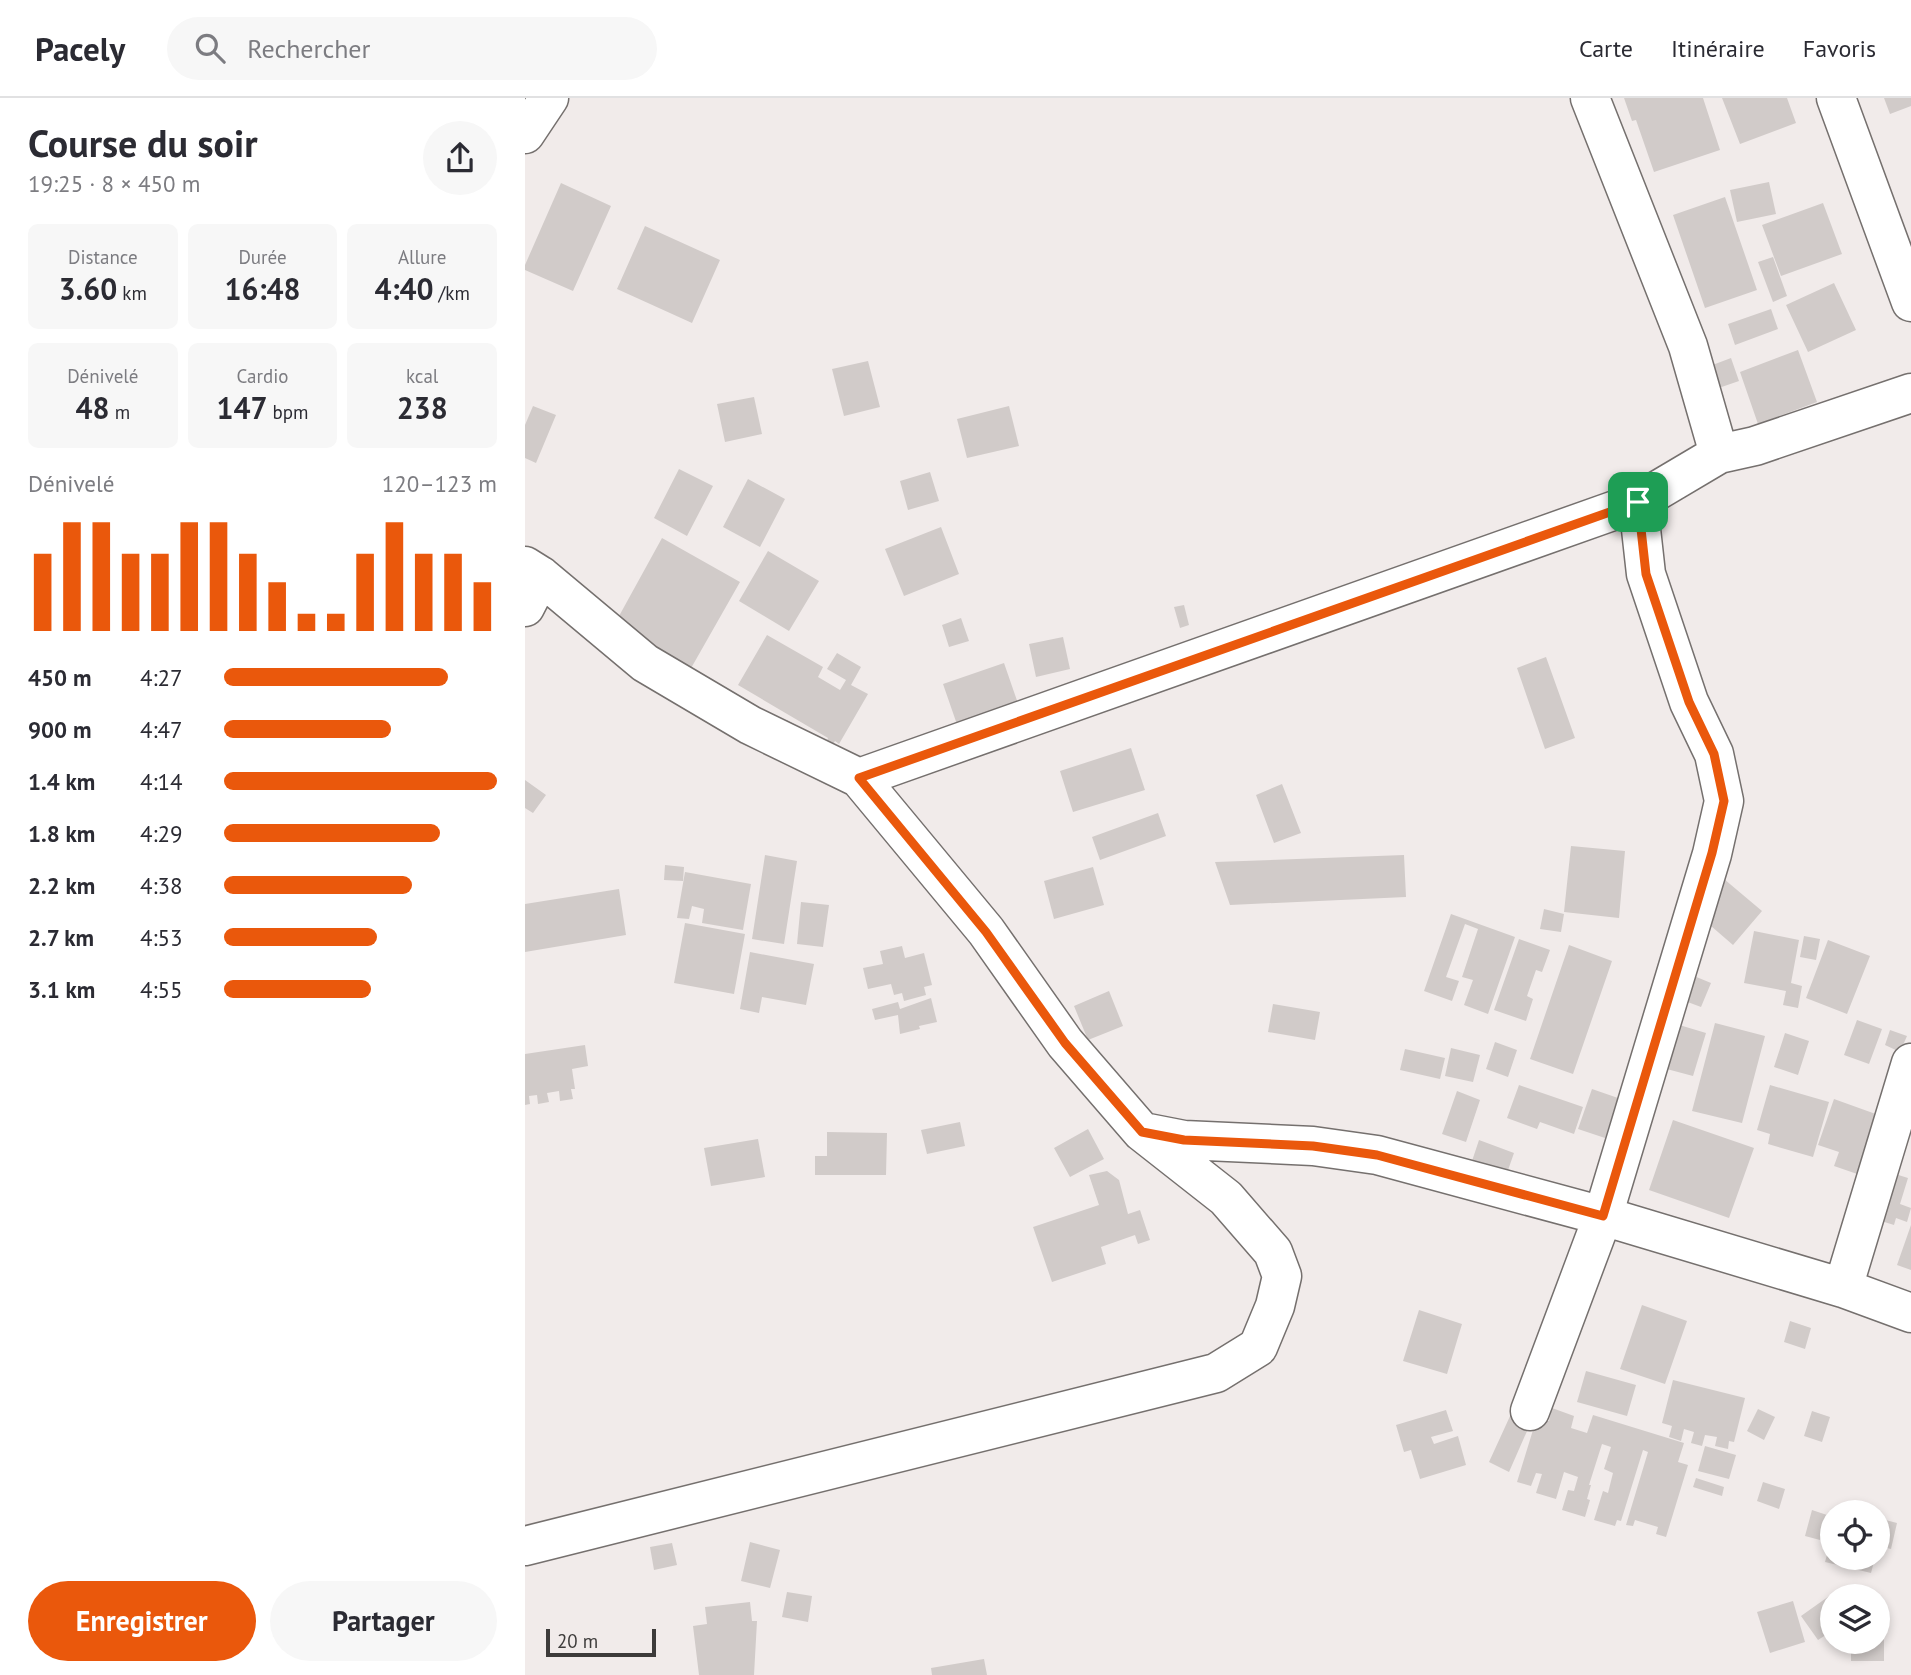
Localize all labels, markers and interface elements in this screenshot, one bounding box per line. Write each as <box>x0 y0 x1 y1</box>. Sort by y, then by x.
search box <box>167 17 657 80</box>
text: Pacely <box>35 27 125 70</box>
icon: search <box>191 29 229 67</box>
text: Rechercher <box>247 32 370 65</box>
text: Carte <box>1579 33 1633 64</box>
text: Itinéraire <box>1671 33 1765 64</box>
text: Favoris <box>1803 33 1876 64</box>
text: Course du soir <box>28 118 258 167</box>
button: share <box>423 121 497 195</box>
text: 19:25 · 8 × 450 m <box>28 169 200 198</box>
text: Distance <box>68 245 138 269</box>
text: Durée <box>238 245 287 269</box>
text: Allure <box>398 245 446 269</box>
text: 3.60 <box>59 269 117 308</box>
text: 16:48 <box>224 269 301 308</box>
text: 4:40 <box>374 269 434 308</box>
text: km <box>117 281 147 305</box>
text: /km <box>434 281 470 305</box>
text: Dénivelé <box>67 364 139 388</box>
text: Cardio <box>237 364 288 388</box>
text: kcal <box>406 364 438 388</box>
text: 48 <box>76 388 110 427</box>
text: 147 <box>216 388 267 427</box>
text: 238 <box>397 388 448 427</box>
text: m <box>110 400 130 424</box>
text: bpm <box>267 400 309 424</box>
text: Dénivelé <box>28 469 114 498</box>
text: 120–123 m <box>382 469 497 498</box>
pin <box>1608 472 1668 532</box>
icon: arrive <box>1619 483 1657 521</box>
text: 450 m <box>28 663 91 692</box>
text: 4:27 <box>140 663 183 692</box>
text: 900 m <box>28 715 91 744</box>
text: 4:47 <box>140 715 183 744</box>
text: 1.4 km <box>28 767 95 796</box>
text: 4:14 <box>140 767 183 796</box>
text: 1.8 km <box>28 819 95 848</box>
text: 4:29 <box>140 819 183 848</box>
text: 2.2 km <box>28 871 95 900</box>
text: 4:38 <box>140 871 183 900</box>
text: 2.7 km <box>28 923 94 952</box>
text: 4:53 <box>140 923 183 952</box>
text: 3.1 km <box>28 975 95 1004</box>
text: 4:55 <box>140 975 183 1004</box>
map controls <box>1820 1500 1890 1654</box>
button: locate <box>1820 1500 1890 1570</box>
button: Enregistrer <box>28 1581 256 1661</box>
button: Partager <box>270 1581 497 1661</box>
button: layers <box>1820 1584 1890 1654</box>
scale bar <box>546 1626 656 1658</box>
text: 20 m <box>557 1629 598 1653</box>

